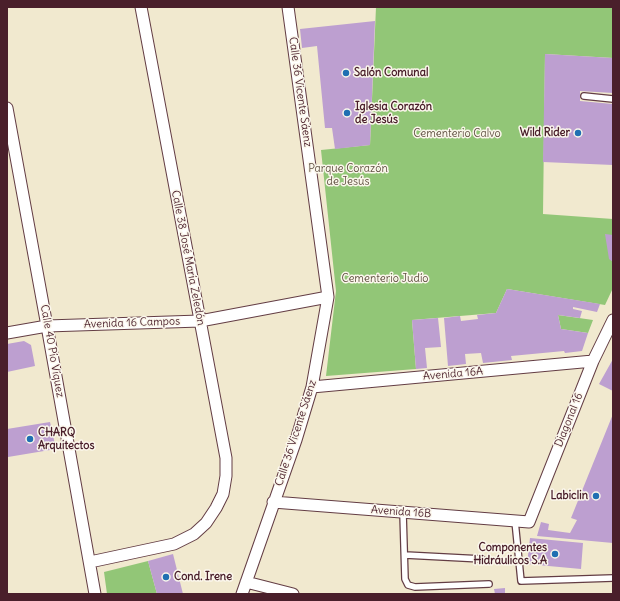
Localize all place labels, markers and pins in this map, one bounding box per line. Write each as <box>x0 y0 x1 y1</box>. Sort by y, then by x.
place label: Salón Comunal <box>354 66 428 80</box>
marker: Salón Comunal <box>341 68 351 78</box>
place label: Iglesia Corazón de Jesús <box>355 100 432 126</box>
marker: Iglesia Corazón de Jesús <box>342 108 352 118</box>
place label: Wild Rider <box>520 126 570 140</box>
marker: Wild Rider <box>573 128 583 138</box>
place label: CHARQ Arquitectos <box>38 426 94 452</box>
marker: CHARQ Arquitectos <box>25 434 35 444</box>
place label: Labiclin <box>550 489 588 503</box>
marker: Labiclin <box>591 491 601 501</box>
place label: Componentes Hidráulicos S.A <box>473 541 547 567</box>
marker: Componentes Hidráulicos S.A <box>550 549 560 559</box>
place label: Cond. Irene <box>174 570 232 584</box>
marker: Cond. Irene <box>161 572 171 582</box>

